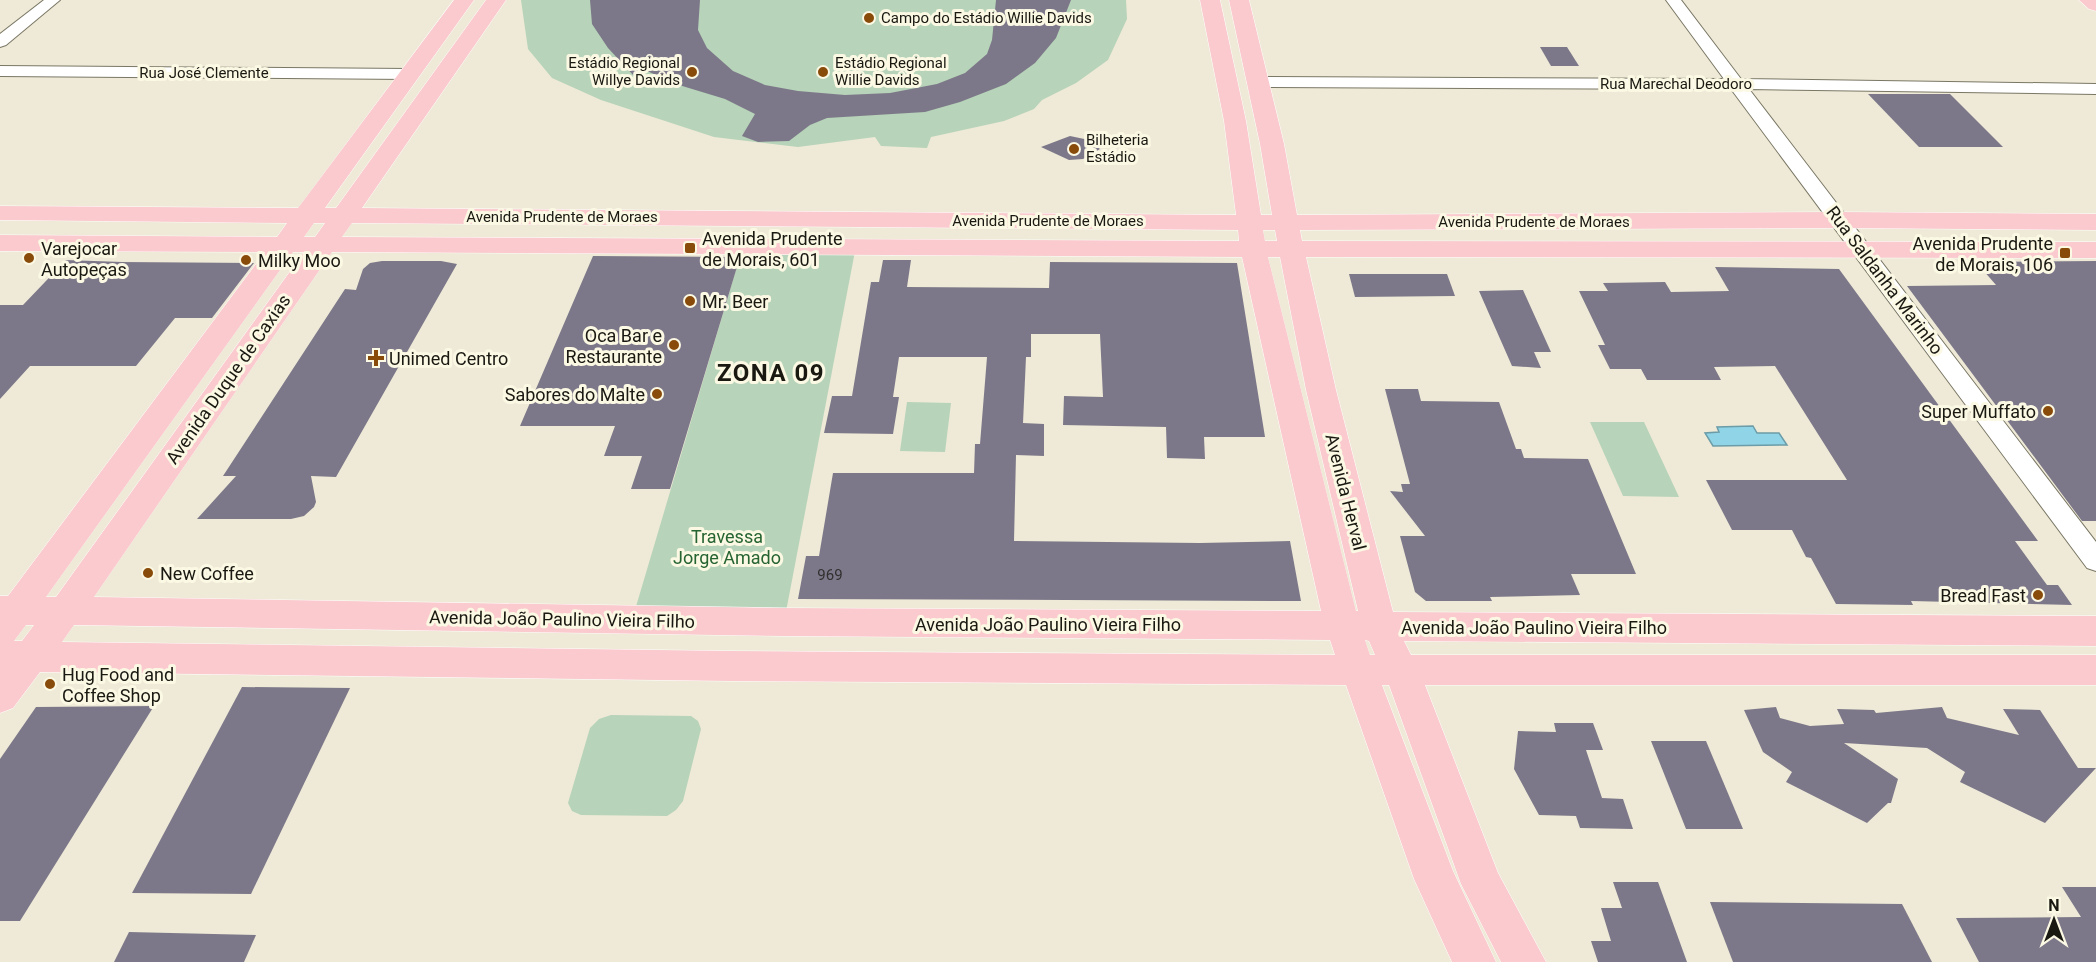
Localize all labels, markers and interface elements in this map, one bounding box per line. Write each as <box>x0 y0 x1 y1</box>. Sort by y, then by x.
place label: Campo do Estádio Willie Davids <box>881 9 1092 27</box>
marker: Campo do Estádio Willie Davids <box>862 11 876 25</box>
place label: Estádio Regional Willye Davids <box>568 54 680 89</box>
place label: Estádio Regional Willie Davids <box>835 54 947 89</box>
street label: Rua José Clemente <box>139 64 269 82</box>
marker: Estádio Regional Willye Davids <box>685 65 699 79</box>
marker: Estádio Regional Willie Davids <box>816 65 830 79</box>
street label: Rua Marechal Deodoro <box>1600 75 1752 93</box>
place label: Bilheteria Estádio <box>1086 131 1149 166</box>
marker: Bilheteria Estádio <box>1067 142 1081 156</box>
street label: Rua Saldanha Marinho <box>1822 202 1948 358</box>
street label: Avenida Prudente de Moraes <box>466 208 658 226</box>
street label: Avenida Prudente de Moraes <box>952 212 1144 230</box>
street label: Avenida Prudente de Moraes <box>1438 213 1630 231</box>
place label: Avenida Prudente de Morais, 601 <box>702 228 843 270</box>
place label: Avenida Prudente de Morais, 106 <box>1912 233 2053 275</box>
place label: Varejocar Autopeças <box>41 238 127 280</box>
marker: Avenida Prudente de Morais, 601 <box>683 241 697 255</box>
marker: Avenida Prudente de Morais, 106 <box>2058 246 2072 260</box>
place label: Milky Moo <box>258 250 341 271</box>
marker: Varejocar Autopeças <box>22 251 36 265</box>
marker: Milky Moo <box>239 253 253 267</box>
street label: Avenida Duque de Caxias <box>161 290 295 468</box>
place label: Mr. Beer <box>702 291 768 312</box>
marker: Mr. Beer <box>683 294 697 308</box>
place label: Oca Bar e Restaurante <box>566 325 662 367</box>
marker: Oca Bar e Restaurante <box>667 338 681 352</box>
place label: Unimed Centro <box>389 348 508 369</box>
marker: Unimed Centro <box>367 349 385 367</box>
district label: ZONA 09 <box>717 359 825 387</box>
place label: Sabores do Malte <box>505 384 645 405</box>
marker: Sabores do Malte <box>650 387 664 401</box>
place label: Super Muffato <box>1921 401 2036 422</box>
marker: Super Muffato <box>2041 404 2055 418</box>
street label: Avenida Herval <box>1321 431 1371 553</box>
park label: Travessa Jorge Amado <box>673 526 781 568</box>
place label: New Coffee <box>160 563 254 584</box>
marker: New Coffee <box>141 566 155 580</box>
house number: 969 <box>817 566 843 584</box>
place label: Bread Fast <box>1940 585 2026 606</box>
marker: Bread Fast <box>2031 588 2045 602</box>
street label: Avenida João Paulino Vieira Filho <box>429 606 695 632</box>
street label: Avenida João Paulino Vieira Filho <box>915 614 1181 635</box>
street label: Avenida João Paulino Vieira Filho <box>1401 617 1667 638</box>
place label: Hug Food and Coffee Shop <box>62 664 174 706</box>
marker: Hug Food and Coffee Shop <box>43 677 57 691</box>
north arrow <box>2024 890 2084 950</box>
text: N <box>2048 896 2060 915</box>

